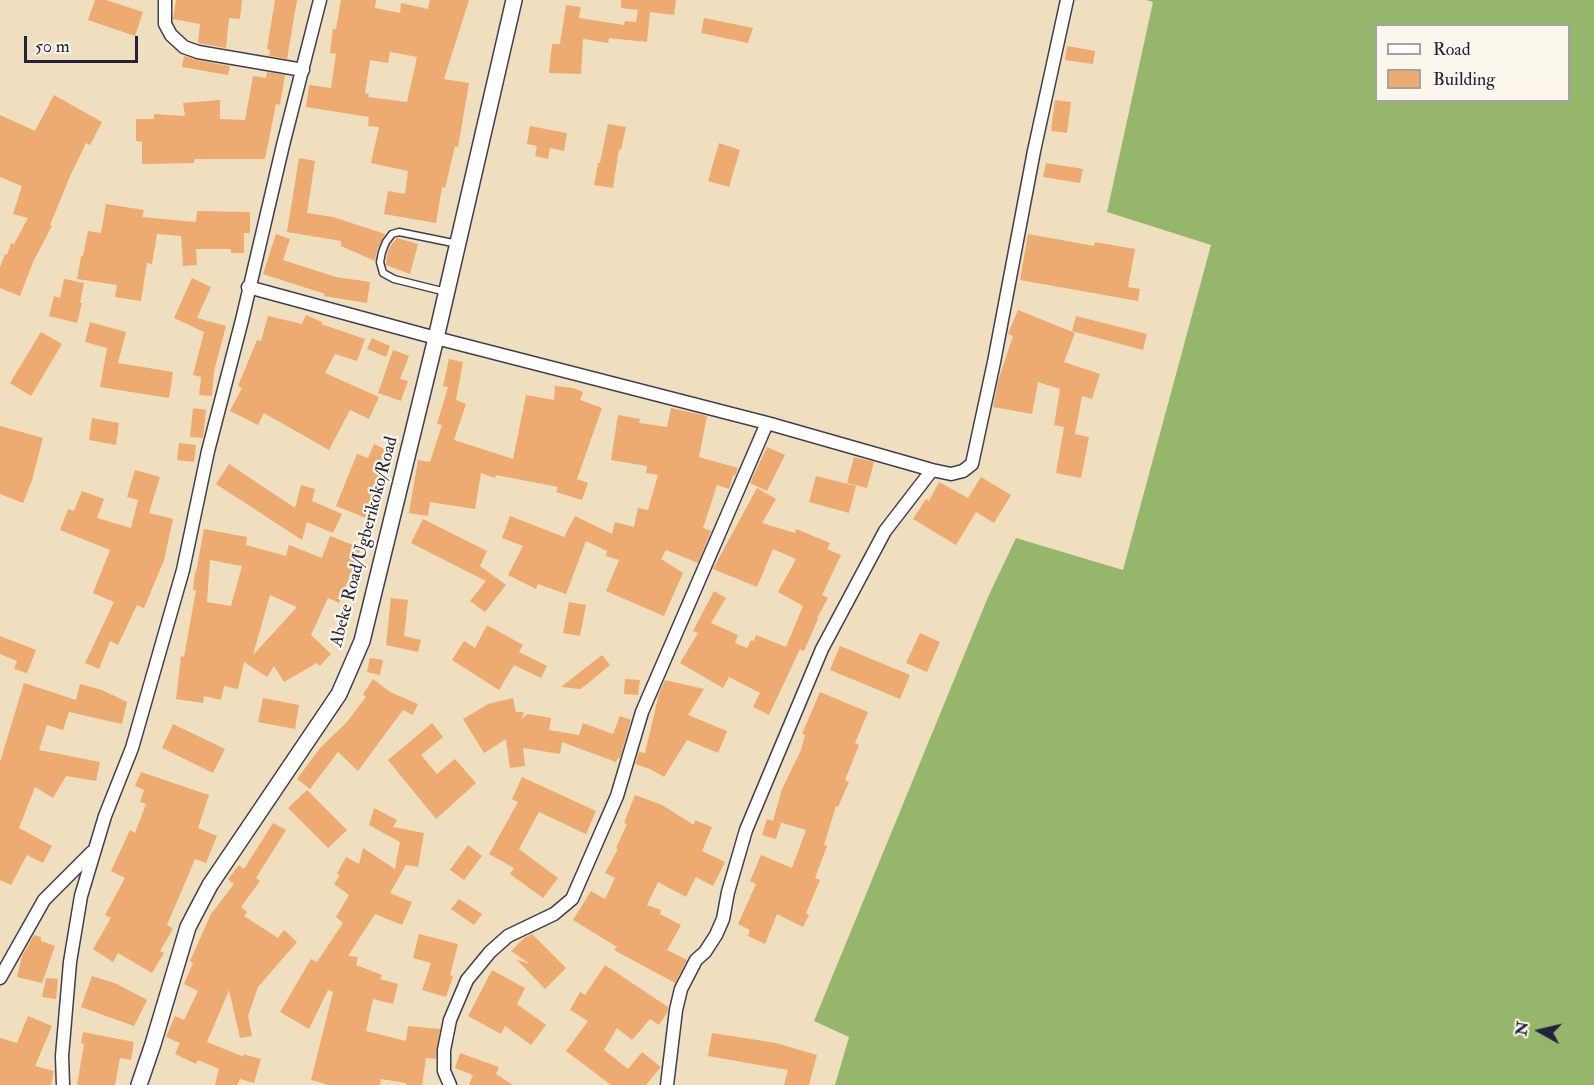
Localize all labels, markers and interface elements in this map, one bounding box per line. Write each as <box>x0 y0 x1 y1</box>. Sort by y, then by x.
scale bar <box>27 24 141 62</box>
legend <box>1375 24 1570 102</box>
text: 50 m <box>35 35 70 58</box>
text: Road <box>1433 38 1471 61</box>
text: Building <box>1433 68 1495 91</box>
street label: Abeke Road/Ugberikoko/Road <box>326 434 404 650</box>
north arrow <box>1510 1001 1570 1061</box>
text: N <box>1511 1020 1533 1037</box>

